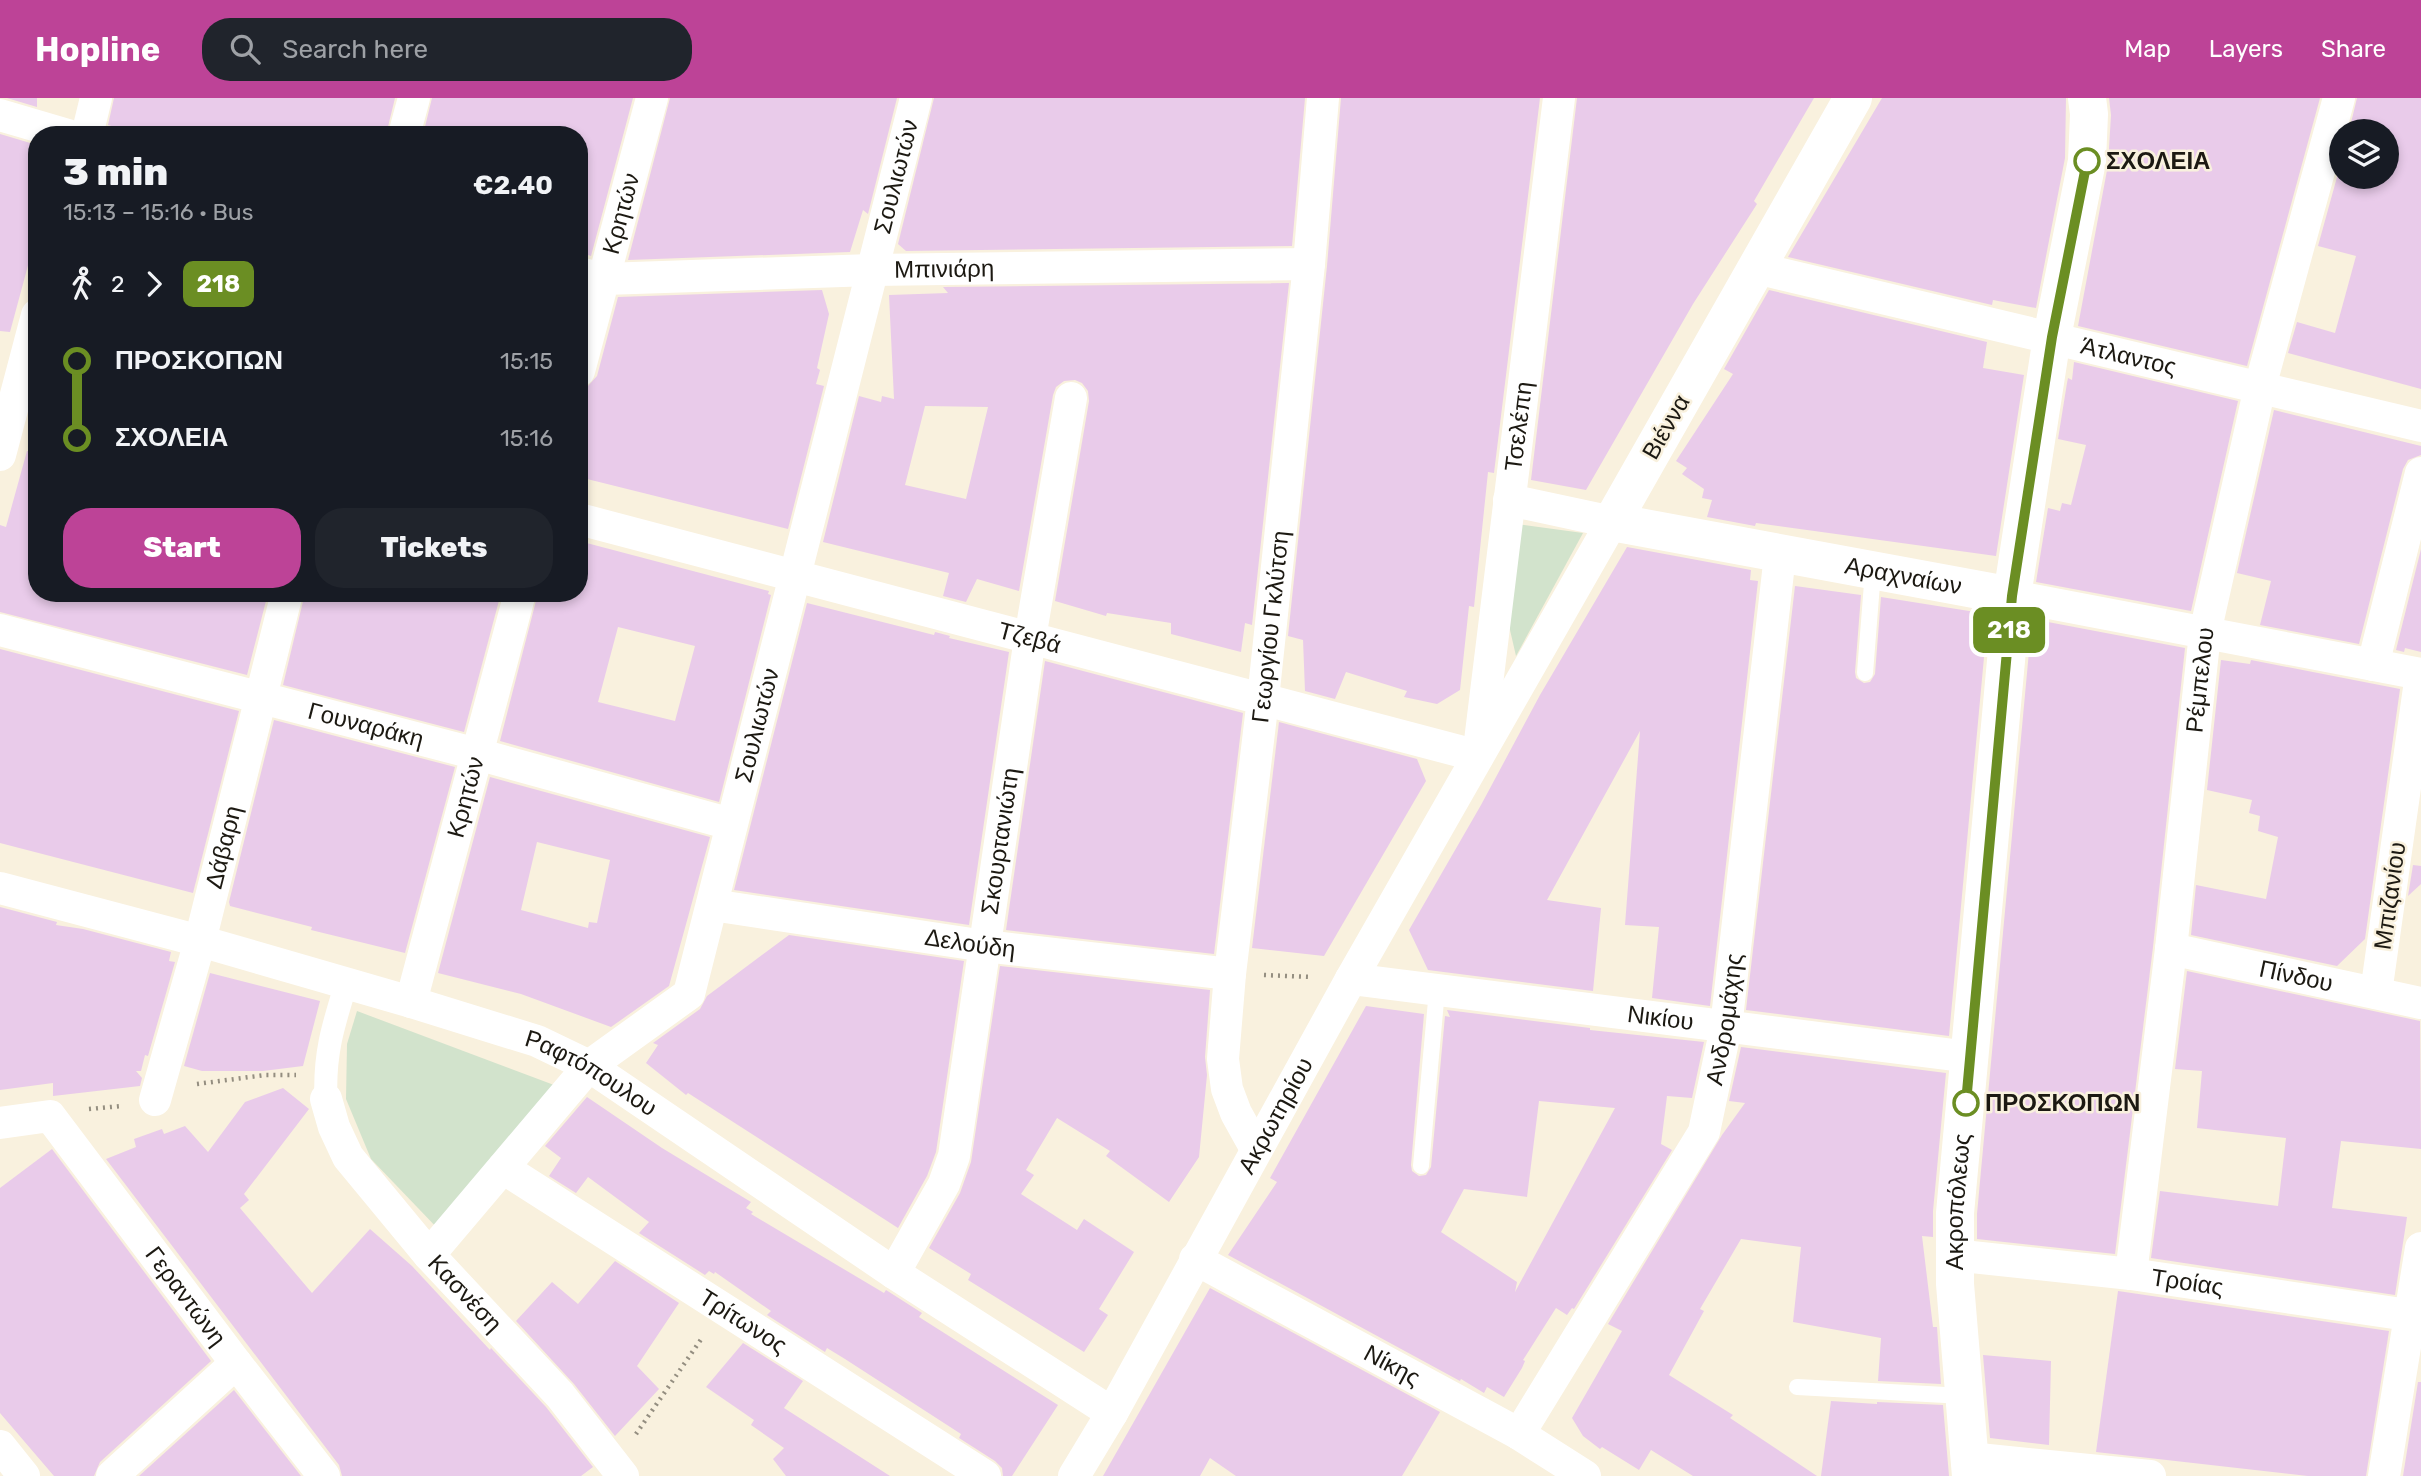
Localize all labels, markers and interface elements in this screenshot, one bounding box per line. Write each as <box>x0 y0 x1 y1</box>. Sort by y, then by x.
search box <box>202 18 692 81</box>
text: Hopline <box>35 30 160 69</box>
icon: search <box>226 30 264 68</box>
text: Search here <box>282 34 428 65</box>
text: Map <box>2124 35 2171 63</box>
text: Layers <box>2209 35 2283 63</box>
text: Share <box>2321 35 2386 63</box>
street label: Σουλιωτών <box>868 117 924 237</box>
map controls <box>2329 119 2399 189</box>
button: layers <box>2329 119 2399 189</box>
place label: ΣΧΟΛΕΙΑ <box>2106 147 2210 175</box>
marker: ΣΧΟΛΕΙΑ <box>2074 148 2100 174</box>
text: 3 min <box>63 149 168 195</box>
text: €2.40 <box>473 170 553 201</box>
street label: Κρητών <box>597 170 645 257</box>
text: 15:13 – 15:16 · Bus <box>63 198 253 226</box>
street label: Μπινιάρη <box>894 254 994 284</box>
icon: walk <box>63 265 101 303</box>
icon: forward <box>135 265 173 303</box>
text: 2 <box>111 270 125 298</box>
text: 218 <box>197 270 240 298</box>
street label: Άτλαντος <box>2078 332 2179 381</box>
text: ΠΡΟΣΚΟΠΩΝ <box>115 345 283 376</box>
text: 15:15 <box>500 347 553 375</box>
street label: Τσελέπη <box>1499 380 1538 473</box>
street label: Βιέννα <box>1636 390 1696 464</box>
text: ΣΧΟΛΕΙΑ <box>115 422 228 453</box>
text: 15:16 <box>500 424 553 452</box>
button: Start <box>63 508 301 588</box>
button: Tickets <box>315 508 553 588</box>
street label: Γεωργίου Γκλύτση <box>1246 529 1295 724</box>
street label: Αραχναίων <box>1843 551 1964 600</box>
line badge: 218 <box>1969 607 2049 653</box>
street label: Τζεβά <box>995 616 1064 659</box>
text: 218 <box>1987 616 2031 644</box>
street label: Ρέμπελου <box>2180 626 2220 734</box>
street label: Σουλιωτών <box>729 665 785 785</box>
street label: Γουναράκη <box>305 697 427 754</box>
street label: Κρητών <box>441 753 490 841</box>
street label: Σκουρτανιώτη <box>976 766 1025 916</box>
street label: Δάβαρη <box>200 803 247 892</box>
street label: Μπιζανίου <box>2369 840 2411 952</box>
street label: Δελούδη <box>923 923 1017 963</box>
street label: Ανδρομάχης <box>1700 952 1748 1088</box>
street label: Πίνδου <box>2257 954 2335 998</box>
street label: Νικίου <box>1626 1000 1695 1036</box>
street label: Ραφτόπουλου <box>522 1024 662 1122</box>
street label: Ακρωτηρίου <box>1233 1053 1319 1179</box>
place label: ΠΡΟΣΚΟΠΩΝ <box>1985 1089 2140 1117</box>
marker: ΠΡΟΣΚΟΠΩΝ <box>1953 1090 1979 1116</box>
street label: Ακροπόλεως <box>1941 1132 1976 1270</box>
street label: Γεραντώνη <box>139 1241 232 1351</box>
street label: Κασνέση <box>422 1249 508 1338</box>
street label: Τροίας <box>2149 1263 2225 1302</box>
street label: Τρίτωνος <box>694 1283 792 1360</box>
street label: Νίκης <box>1359 1339 1425 1392</box>

